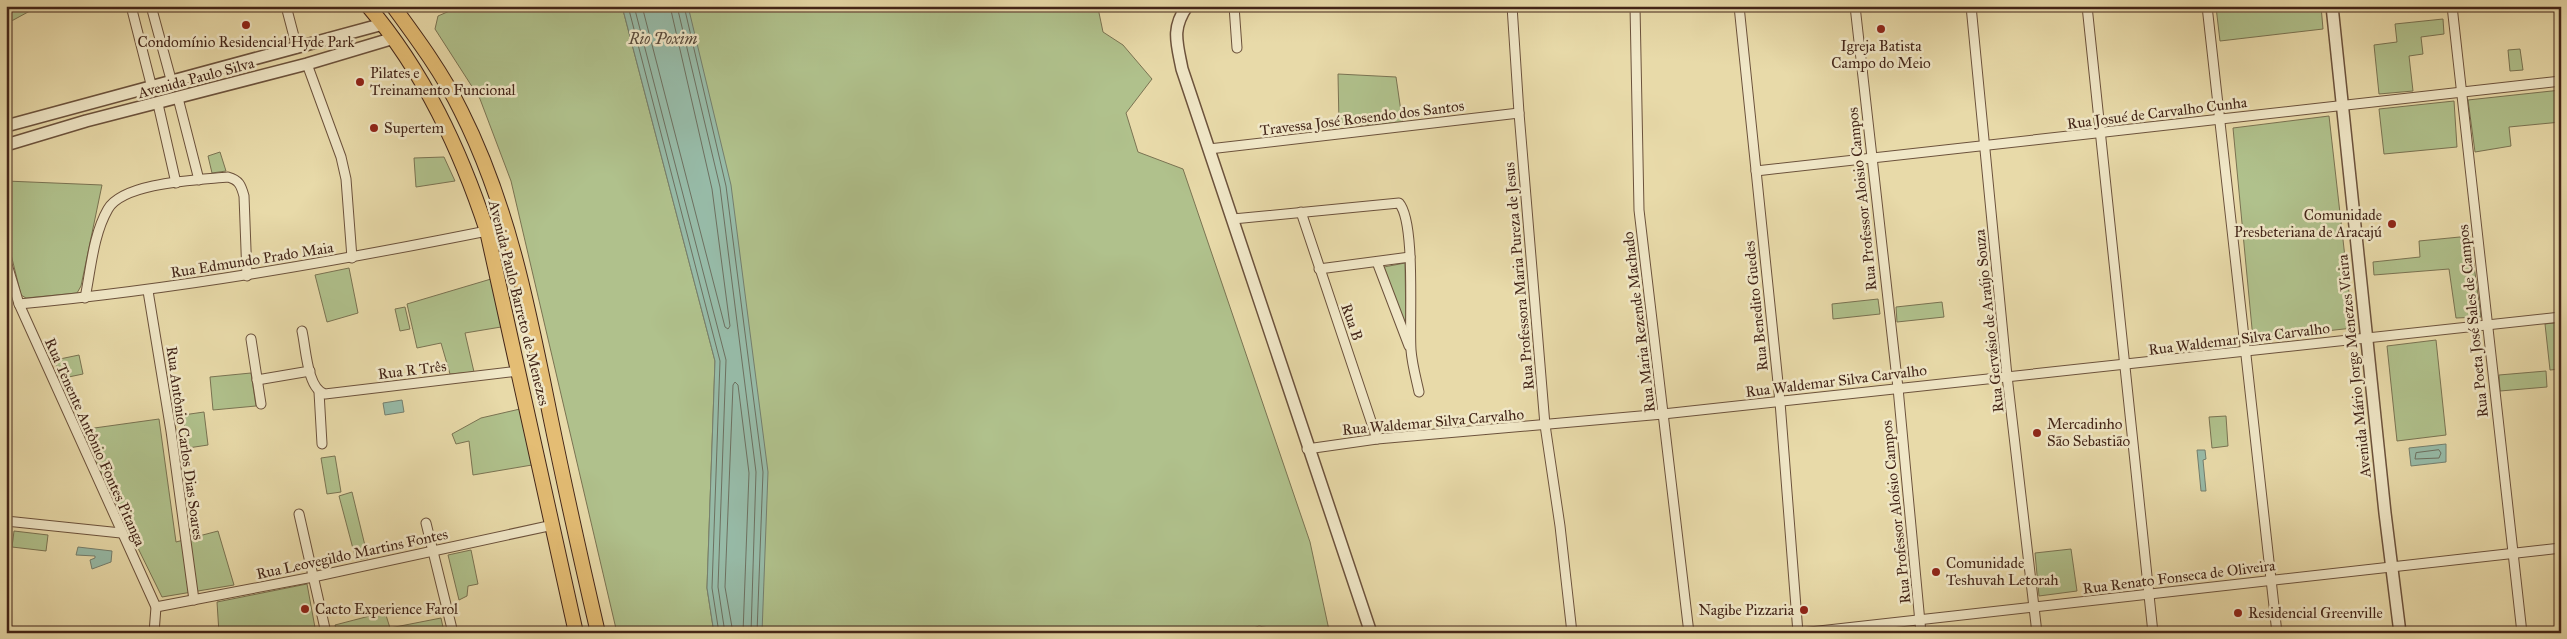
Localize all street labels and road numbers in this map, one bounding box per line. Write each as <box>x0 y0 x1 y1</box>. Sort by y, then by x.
street label: Avenida Paulo Silva <box>135 54 257 102</box>
street label: Rua Josué de Carvalho Cunha <box>2066 93 2249 134</box>
street label: Travessa José Rosendo dos Santos <box>1259 97 1465 140</box>
street label: Rua Professor Aloisio Campos <box>1843 106 1881 292</box>
street label: Rua Professora Maria Pureza de Jesus <box>1500 161 1539 391</box>
street label: Avenida Paulo Barreto de Menezes <box>484 197 553 408</box>
street label: Rua Poeta José Sales de Campos <box>2454 223 2493 418</box>
street label: Rua Gervásio de Araújo Souza <box>1970 228 2008 413</box>
street label: Rua Maria Rezende Machado <box>1619 230 1659 413</box>
street label: Rua Edmundo Prado Maia <box>169 238 335 282</box>
street label: Rua Benedito Guedes <box>1740 240 1772 372</box>
street label: Avenida Mário Jorge Menezes Vieira <box>2333 253 2376 480</box>
street label: Rua B <box>1337 301 1367 343</box>
street label: Rua Waldemar Silva Carvalho <box>2147 319 2331 359</box>
street label: Rua Tenente Antônio Fontes Pitanga <box>41 335 149 549</box>
street label: Rua Antônio Carlos Dias Soares <box>162 345 208 541</box>
street label: Rua R Três <box>377 357 447 383</box>
street label: Rua Waldemar Silva Carvalho <box>1744 361 1928 401</box>
street label: Rua Waldemar Silva Carvalho <box>1341 405 1525 439</box>
street label: Rua Professor Aloísio Campos <box>1877 419 1915 605</box>
street label: Rua Leovegildo Martins Fontes <box>254 525 450 583</box>
street label: Rua Renato Fonseca de Oliveira <box>2082 556 2277 598</box>

